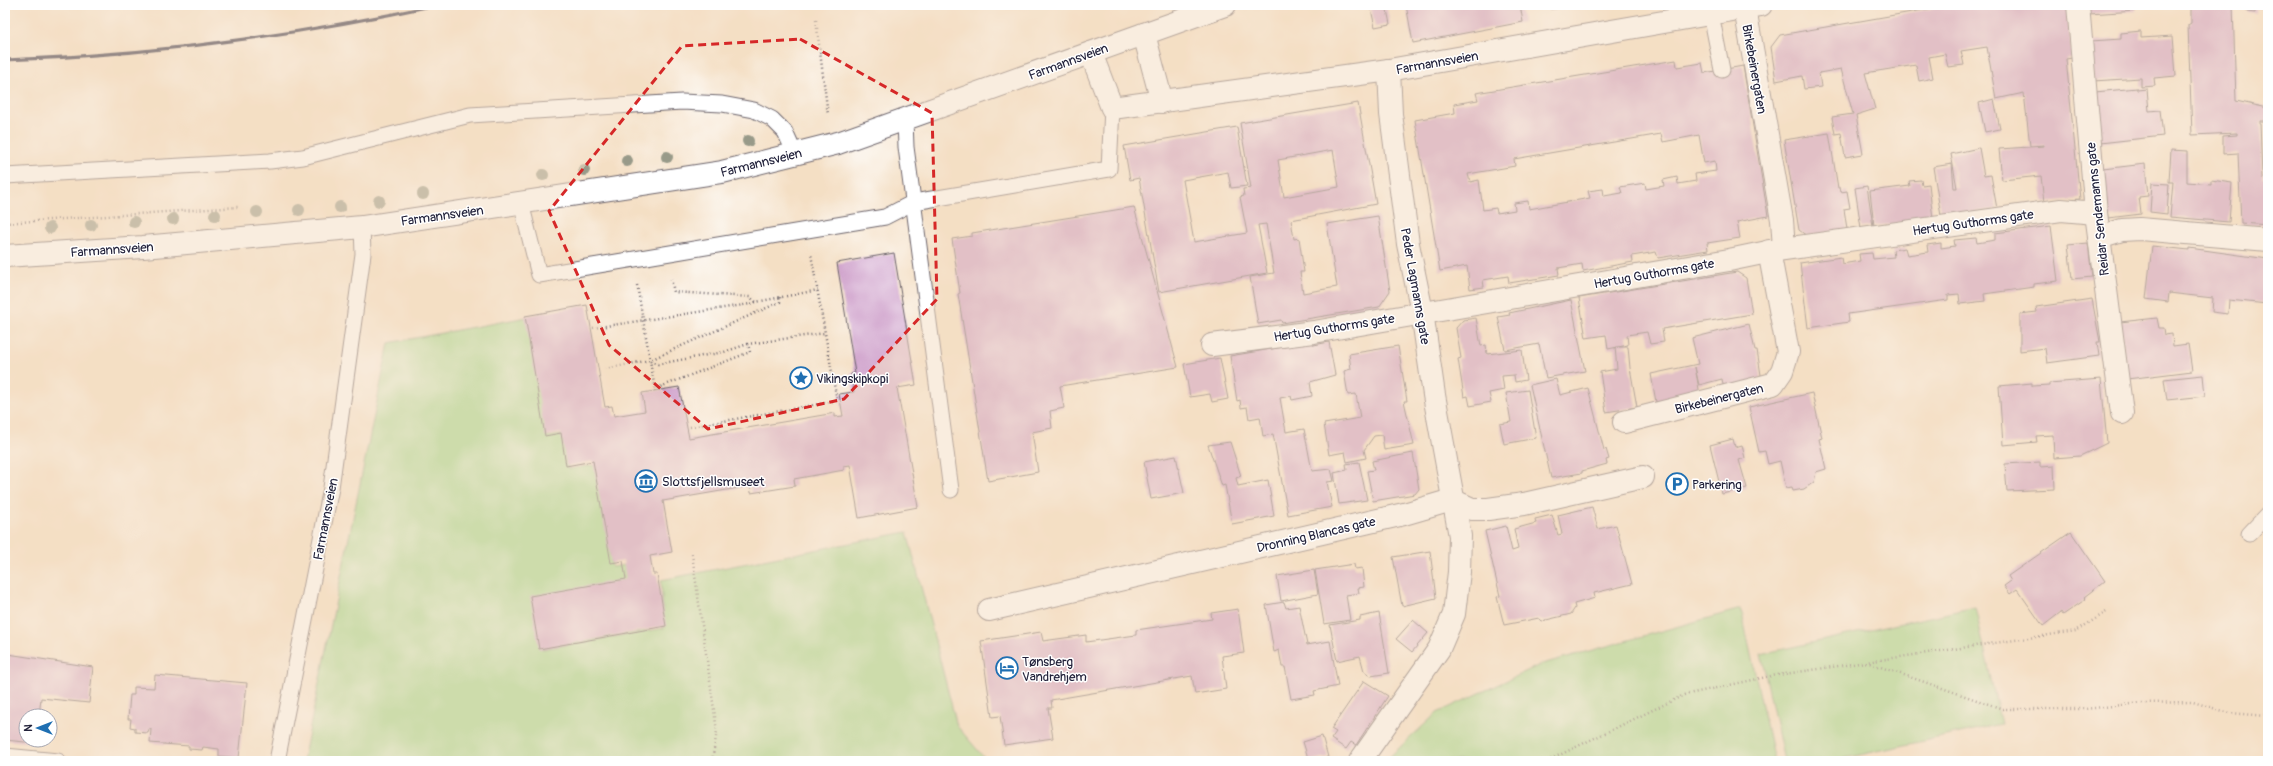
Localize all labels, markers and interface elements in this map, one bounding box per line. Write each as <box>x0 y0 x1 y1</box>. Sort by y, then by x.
street label: Birkebeinergaten <box>1738 23 1770 115</box>
street label: Farmannsveien <box>1026 40 1110 84</box>
street label: Farmannsveien <box>1395 48 1480 78</box>
street label: Reidar Sendemanns gate <box>2083 141 2113 276</box>
street label: Farmannsveien <box>719 145 804 181</box>
street label: Farmannsveien <box>400 202 484 230</box>
street label: Hertug Guthorms gate <box>1912 207 2035 239</box>
street label: Peder Lagmanns gate <box>1397 227 1433 346</box>
street label: Farmannsveien <box>70 239 154 261</box>
street label: Hertug Guthorms gate <box>1593 255 1716 292</box>
street label: Hertug Guthorms gate <box>1273 310 1396 345</box>
place icon: Vikingskipkopi <box>788 365 814 391</box>
place label: Vikingskipkopi <box>816 371 888 387</box>
street label: Birkebeinergaten <box>1673 380 1765 418</box>
museum icon: Slottsfjellsmuseet <box>633 468 659 494</box>
parking icon: Parkering <box>1664 471 1690 497</box>
place label: Slottsfjellsmuseet <box>662 474 765 490</box>
street label: Farmannsveien <box>310 477 342 562</box>
place label: Parkering <box>1692 477 1742 493</box>
street label: Dronning Blancas gate <box>1255 513 1378 556</box>
place label: Tønsberg Vandrehjem <box>1022 654 1087 685</box>
hotel icon: Tønsberg Vandrehjem <box>994 655 1020 681</box>
north arrow <box>18 708 58 748</box>
text: N <box>22 724 35 732</box>

